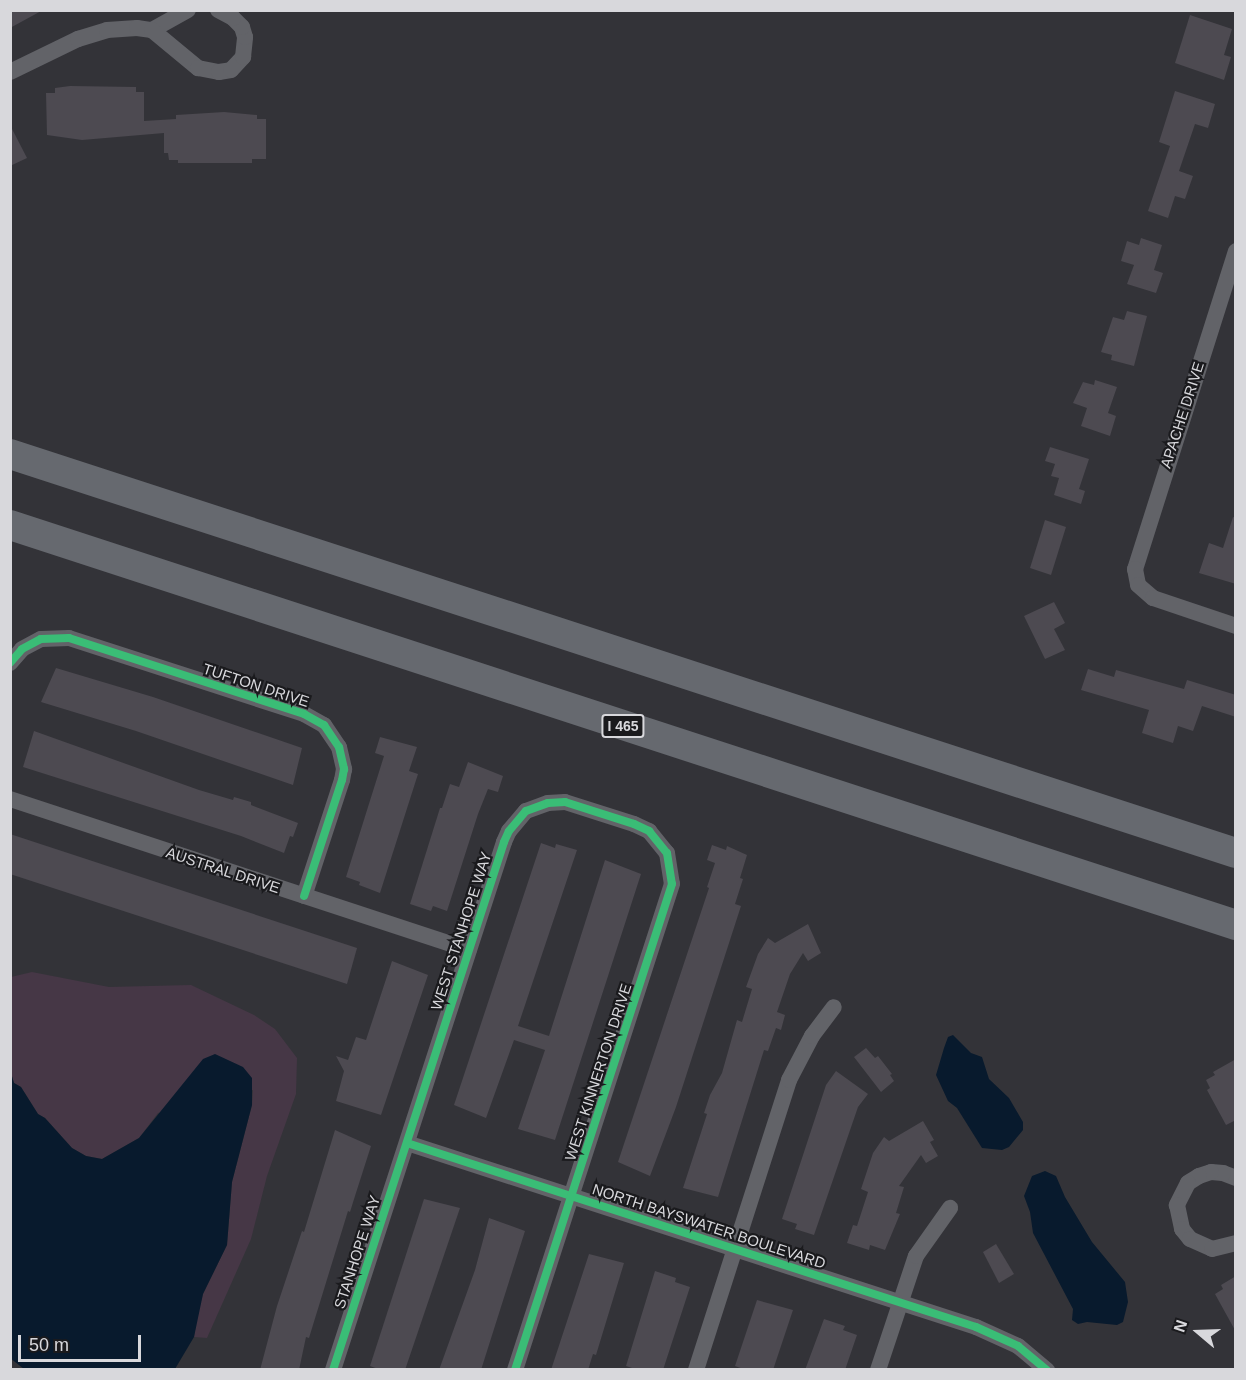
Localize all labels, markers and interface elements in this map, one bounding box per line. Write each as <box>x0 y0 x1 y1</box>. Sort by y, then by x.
street label: APACHE DRIVE <box>1156 360 1208 470</box>
street label: TUFTON DRIVE <box>201 659 311 711</box>
road number: I 465 <box>600 715 646 737</box>
street label: AUSTRAL DRIVE <box>164 843 282 897</box>
street label: WEST STANHOPE WAY <box>427 849 495 1013</box>
street label: WEST KINNERTON DRIVE <box>561 981 635 1163</box>
street label: NORTH BAYSWATER BOULEVARD <box>590 1180 828 1272</box>
street label: STANHOPE WAY <box>330 1193 384 1311</box>
north arrow <box>1168 1302 1228 1362</box>
text: N <box>1171 1318 1190 1334</box>
scale bar <box>21 1323 144 1361</box>
text: 50 m <box>29 1335 69 1355</box>

